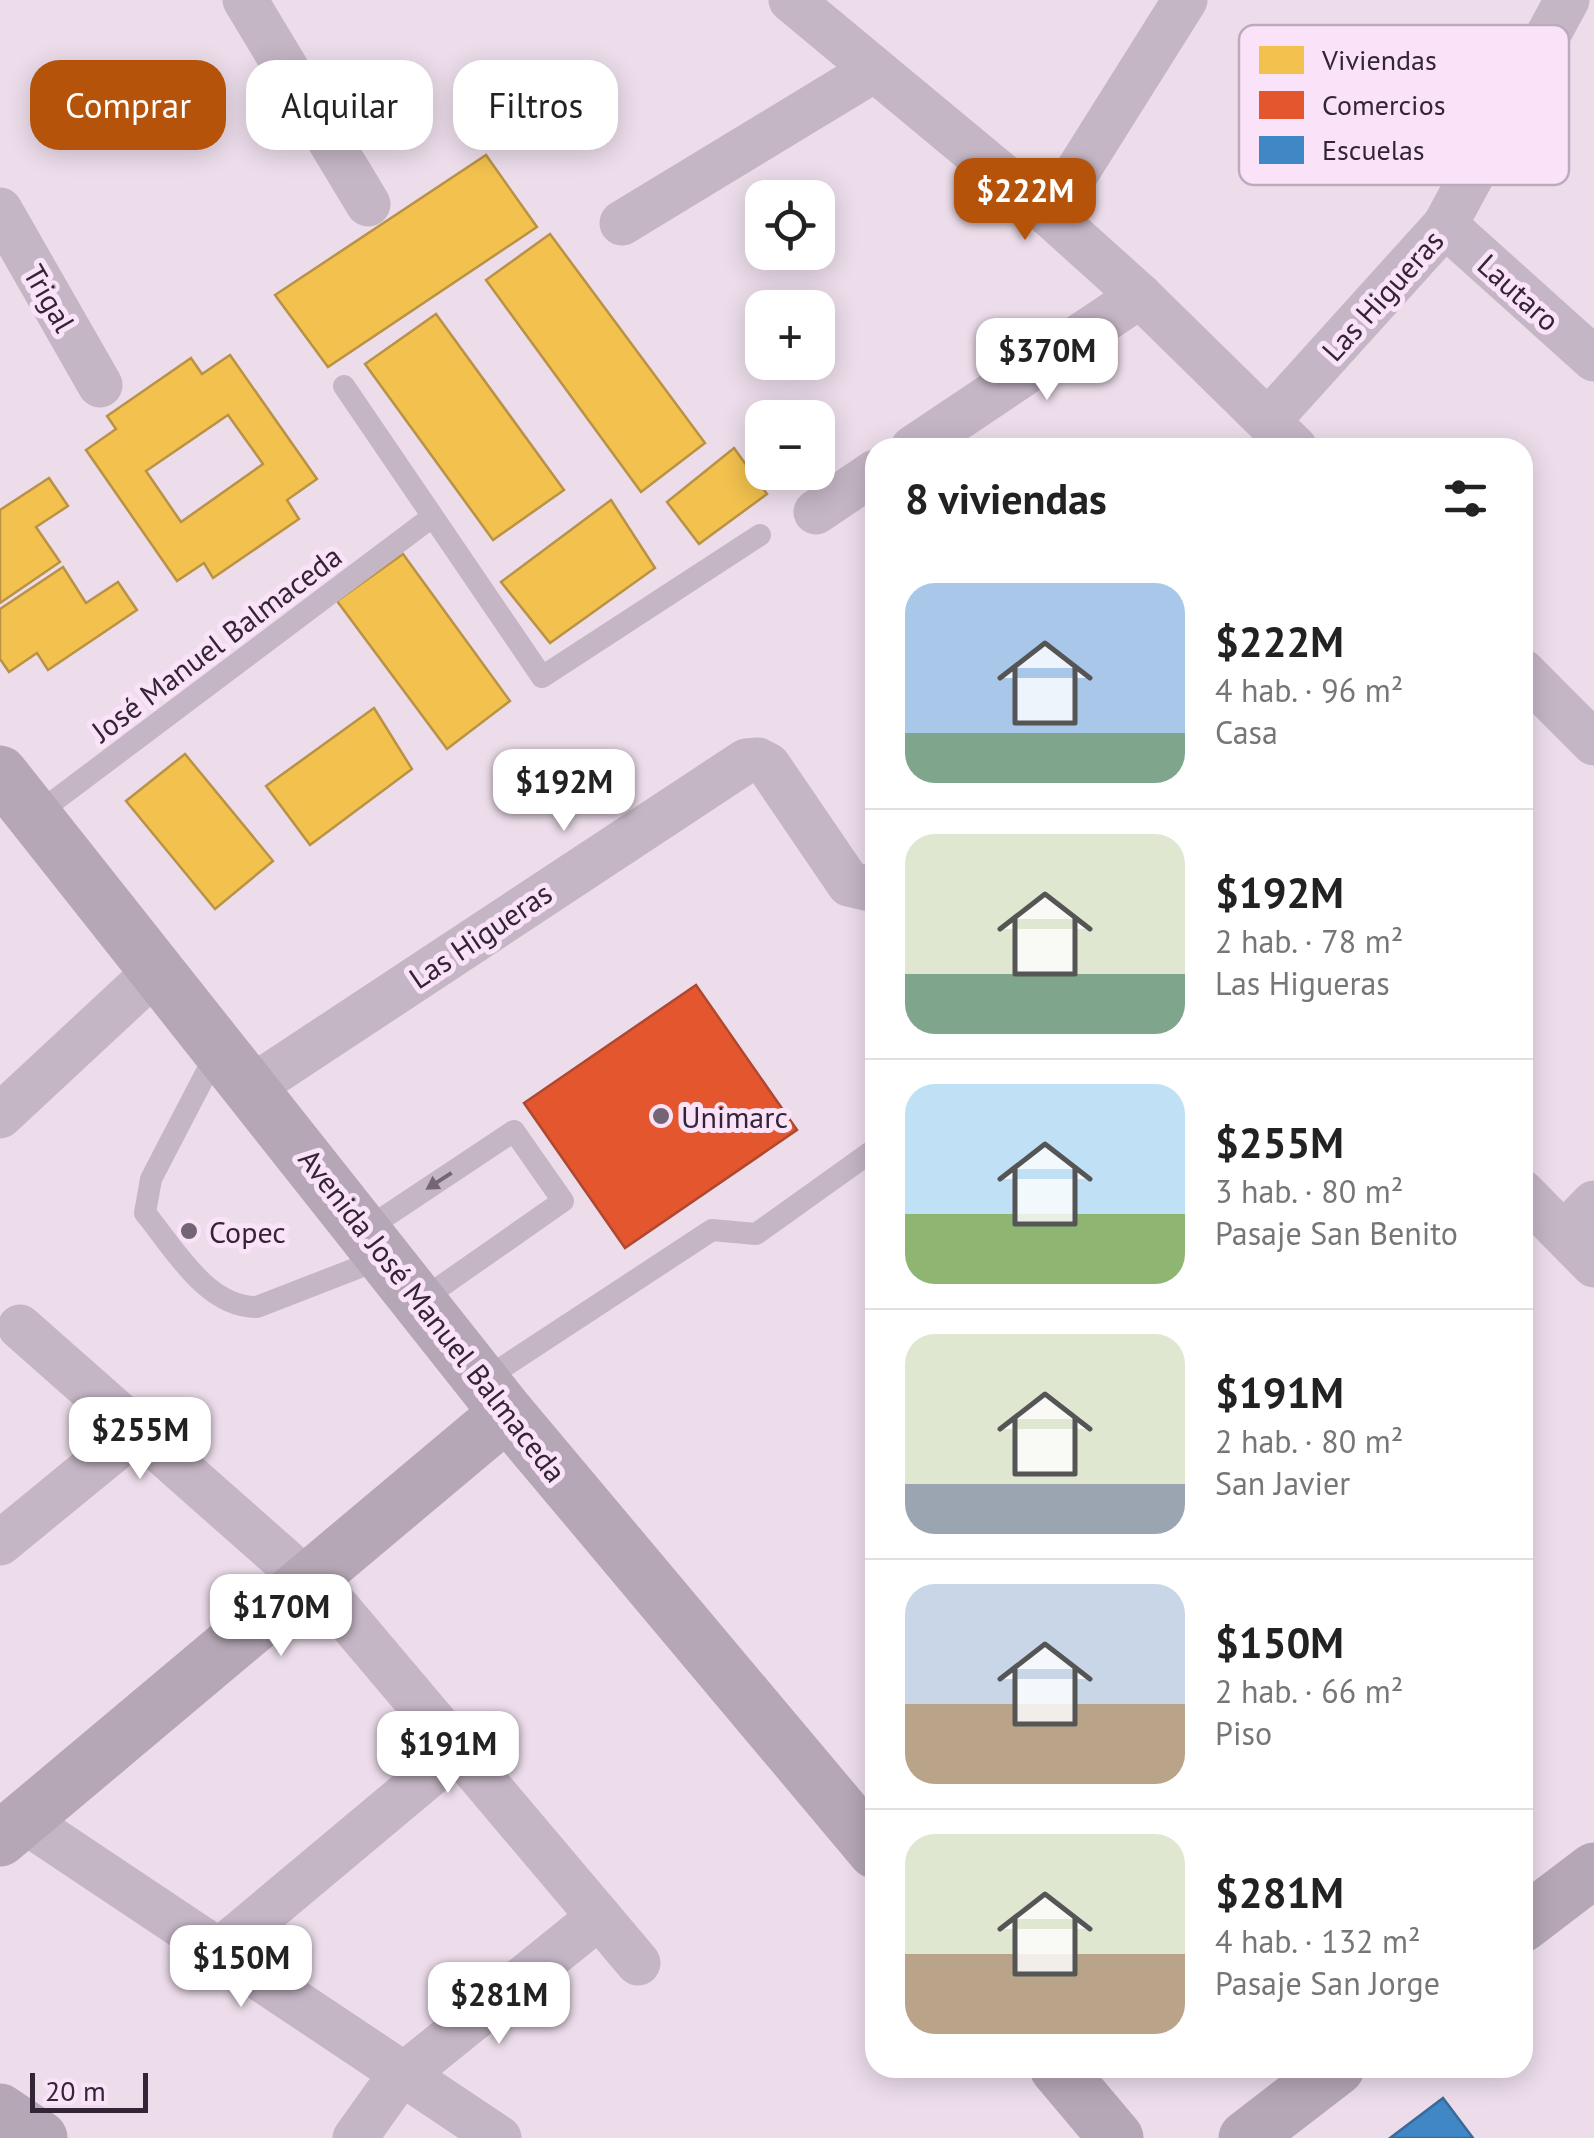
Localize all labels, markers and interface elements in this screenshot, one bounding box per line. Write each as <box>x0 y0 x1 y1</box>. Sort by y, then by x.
legend <box>1239 25 1569 185</box>
text: Viviendas <box>1321 41 1437 78</box>
chip: Comprar <box>30 60 226 150</box>
chip: Alquilar <box>246 60 433 150</box>
chip: Filtros <box>453 60 618 150</box>
text: Comercios <box>1322 86 1445 123</box>
text: Escuelas <box>1322 131 1425 168</box>
pin: $222M <box>955 158 1095 243</box>
text: $222M <box>976 169 1074 211</box>
map controls <box>745 180 835 490</box>
button: locate <box>745 180 835 270</box>
street label: Las Higueras <box>1313 221 1451 369</box>
street label: Lautaro <box>1470 245 1568 339</box>
street label: Trigal <box>15 257 85 339</box>
button: + <box>745 290 835 380</box>
pin: $370M <box>977 318 1117 403</box>
text: $370M <box>998 329 1096 371</box>
button: − <box>745 400 835 490</box>
text: 8 viviendas <box>905 471 1107 526</box>
icon: filters <box>1438 471 1493 526</box>
street label: José Manuel Balmaceda <box>82 536 349 751</box>
text: $222M <box>1215 614 1344 669</box>
icon: home <box>985 623 1105 743</box>
text: 4 hab. · 96 m² <box>1215 669 1403 711</box>
text: Casa <box>1215 711 1278 753</box>
pin: $192M <box>494 749 634 834</box>
text: $192M <box>515 760 613 802</box>
text: $192M <box>1215 865 1344 920</box>
street label: Las Higueras <box>401 873 559 997</box>
icon: home <box>985 874 1105 994</box>
text: 2 hab. · 78 m² <box>1215 920 1403 962</box>
text: Las Higueras <box>1215 962 1390 1004</box>
place label: Unimarc <box>681 1097 788 1136</box>
marker: Unimarc <box>650 1105 672 1127</box>
text: $255M <box>1215 1115 1344 1170</box>
icon: home <box>985 1124 1105 1244</box>
street label: Avenida José Manuel Balmaceda <box>291 1140 575 1490</box>
text: 3 hab. · 80 m² <box>1215 1170 1403 1212</box>
one-way arrow <box>426 1171 453 1189</box>
place label: Copec <box>209 1212 286 1251</box>
text: Pasaje San Benito <box>1215 1212 1458 1254</box>
marker: Copec <box>178 1220 200 1242</box>
text: $191M <box>1215 1365 1344 1420</box>
icon: home <box>985 1374 1105 1494</box>
pin: $255M <box>70 1397 210 1482</box>
text: $255M <box>91 1408 189 1450</box>
text: 2 hab. · 80 m² <box>1215 1420 1403 1462</box>
text: San Javier <box>1215 1462 1350 1504</box>
pin: $170M <box>211 1574 351 1659</box>
text: $170M <box>232 1585 330 1627</box>
text: $150M <box>1215 1615 1344 1670</box>
icon: home <box>985 1624 1105 1744</box>
text: 2 hab. · 66 m² <box>1215 1670 1403 1712</box>
pin: $191M <box>378 1711 518 1796</box>
text: Piso <box>1215 1712 1272 1754</box>
text: $191M <box>399 1722 497 1764</box>
text: $281M <box>1215 1865 1344 1920</box>
icon: home <box>985 1874 1105 1994</box>
text: 4 hab. · 132 m² <box>1215 1920 1421 1962</box>
pin: $150M <box>171 1925 311 2010</box>
text: $150M <box>192 1936 290 1978</box>
pin: $281M <box>429 1962 569 2047</box>
text: Pasaje San Jorge <box>1215 1962 1440 2004</box>
text: $281M <box>450 1973 548 2015</box>
scale bar <box>30 2068 148 2112</box>
text: 20 m <box>45 2072 106 2109</box>

